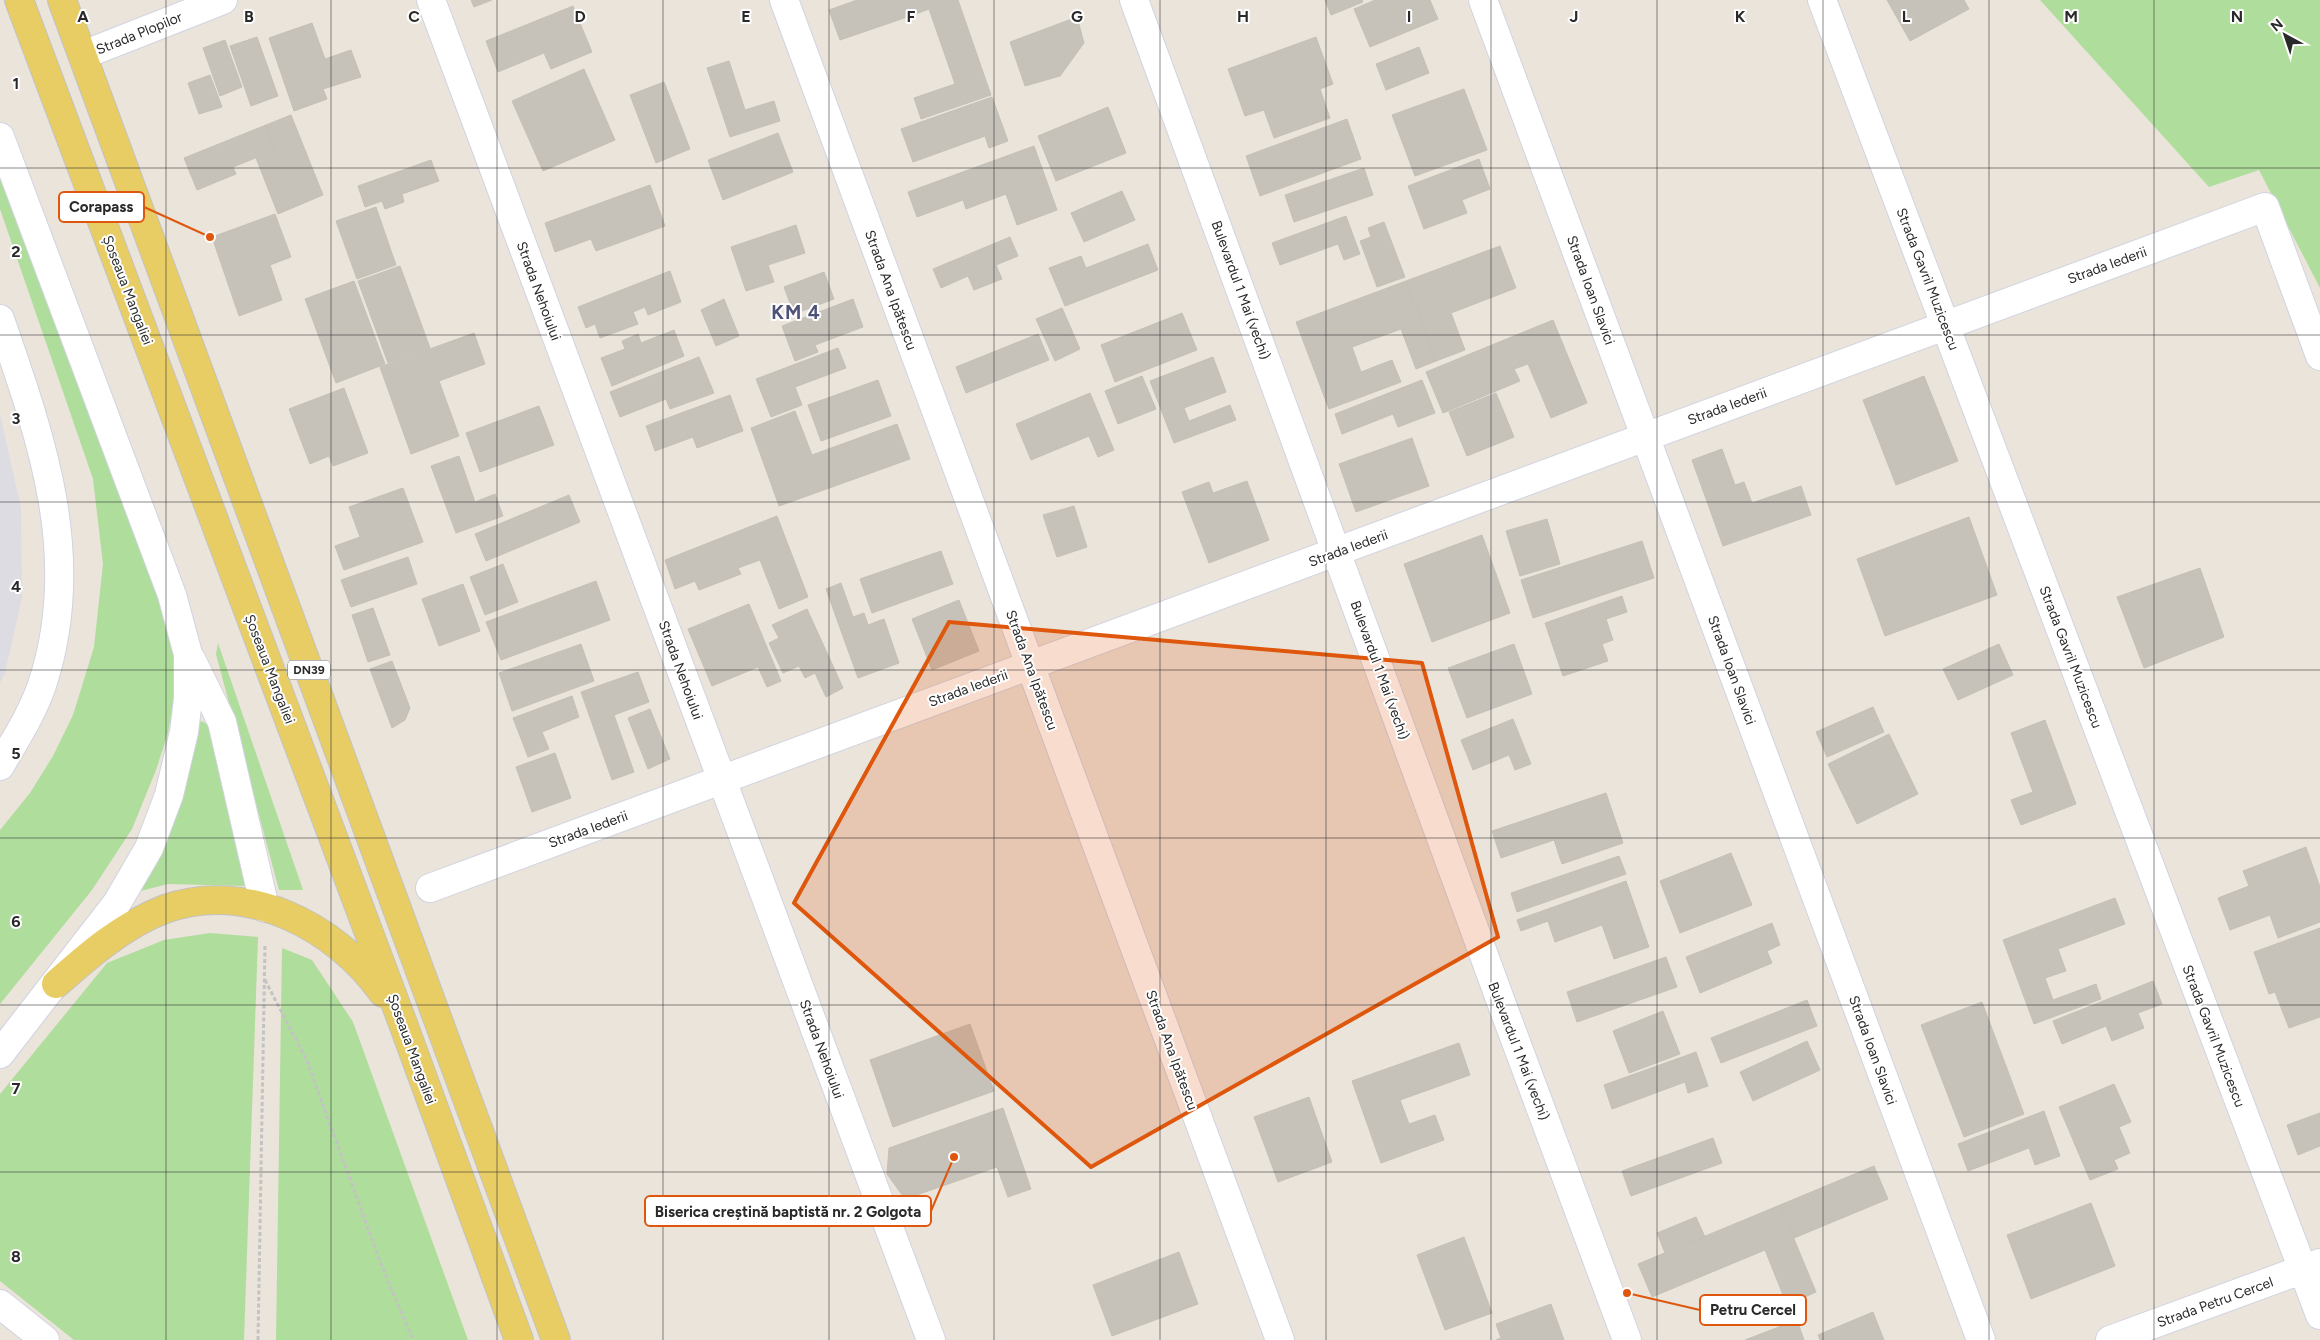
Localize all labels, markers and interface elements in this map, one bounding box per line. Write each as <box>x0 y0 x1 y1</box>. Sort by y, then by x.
text: A <box>77 7 89 26</box>
text: B <box>244 7 254 26</box>
text: C <box>408 7 420 26</box>
text: D <box>574 7 586 26</box>
text: E <box>741 7 751 26</box>
text: F <box>907 7 916 26</box>
text: G <box>1071 7 1083 26</box>
text: H <box>1237 7 1249 26</box>
text: I <box>1407 7 1411 26</box>
text: J <box>1570 7 1578 26</box>
text: K <box>1735 7 1746 26</box>
text: L <box>1902 7 1911 26</box>
text: M <box>2064 7 2078 26</box>
text: N <box>2231 7 2243 26</box>
street label: Strada Plopilor <box>94 8 185 58</box>
north arrow <box>2260 10 2310 60</box>
text: N <box>2267 15 2287 35</box>
text: 1 <box>13 74 19 93</box>
callout: Corapass <box>59 192 144 222</box>
text: Corapass <box>69 198 133 216</box>
street label: Strada Gavril Muzicescu <box>1893 206 1963 353</box>
street label: Bulevardul 1 Mai (vechi) <box>1207 218 1274 362</box>
street label: Strada Ana Ipătescu <box>861 228 920 352</box>
street label: Șoseaua Mangaliei <box>99 233 156 347</box>
street label: Strada Ioan Slavici <box>1563 233 1618 347</box>
street label: Strada Nehoiului <box>513 239 564 343</box>
text: 2 <box>11 242 21 261</box>
street label: Strada Iederii <box>2065 243 2149 288</box>
district label: KM 4 <box>771 301 821 324</box>
street label: Strada Iederii <box>1685 384 1769 429</box>
text: 3 <box>12 409 21 428</box>
street label: Strada Iederii <box>1306 526 1390 571</box>
text: 4 <box>11 577 21 596</box>
street label: Strada Gavril Muzicescu <box>2036 584 2106 731</box>
street label: Bulevardul 1 Mai (vechi) <box>1346 598 1413 742</box>
street label: Strada Ana Ipătescu <box>1002 608 1061 732</box>
street label: Șoseaua Mangaliei <box>241 612 298 726</box>
street label: Strada Ioan Slavici <box>1704 613 1759 727</box>
street label: Strada Nehoiului <box>655 618 706 722</box>
road number: DN39 <box>288 660 330 680</box>
street label: Strada Iederii <box>926 666 1010 711</box>
text: 5 <box>11 744 21 763</box>
street label: Strada Iederii <box>546 807 630 852</box>
text: 6 <box>11 912 21 931</box>
street label: Strada Gavril Muzicescu <box>2179 963 2249 1110</box>
street label: Bulevardul 1 Mai (vechi) <box>1484 980 1553 1123</box>
street label: Strada Ana Ipătescu <box>1142 988 1201 1112</box>
street label: Șoseaua Mangaliei <box>384 992 439 1106</box>
street label: Strada Ioan Slavici <box>1845 993 1900 1107</box>
street label: Strada Nehoiului <box>796 997 847 1101</box>
text: 7 <box>12 1079 21 1098</box>
callout: Biserica creștină baptistă nr. 2 Golgota <box>645 1196 931 1226</box>
text: Biserica creștină baptistă nr. 2 Golgota <box>655 1203 921 1221</box>
text: 8 <box>11 1247 21 1266</box>
street label: Strada Petru Cercel <box>2155 1274 2276 1331</box>
callout: Petru Cercel <box>1700 1295 1806 1325</box>
text: Petru Cercel <box>1710 1301 1796 1319</box>

